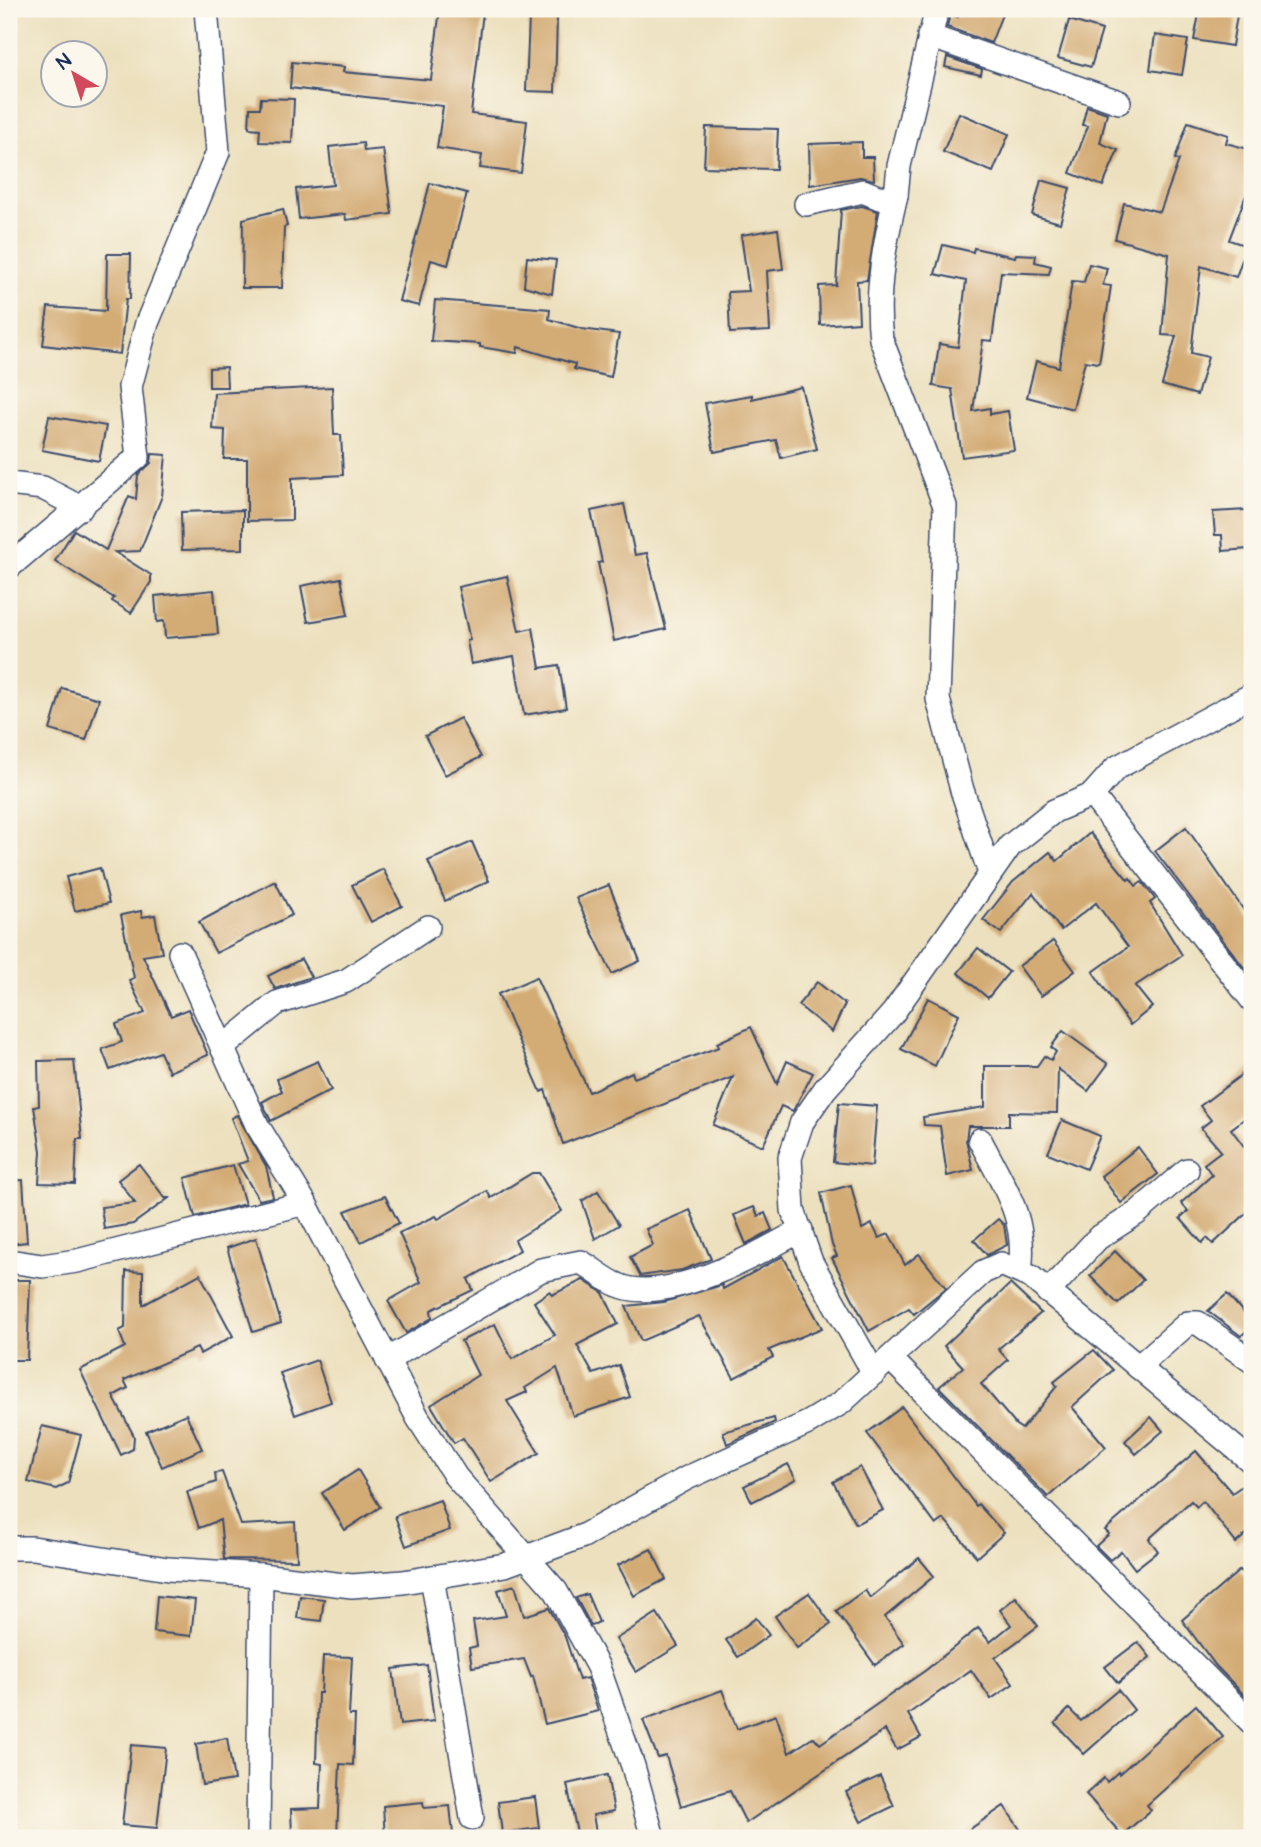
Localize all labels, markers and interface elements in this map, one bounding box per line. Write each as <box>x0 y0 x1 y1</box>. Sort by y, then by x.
north arrow <box>38 38 108 108</box>
text: N <box>51 48 77 76</box>

